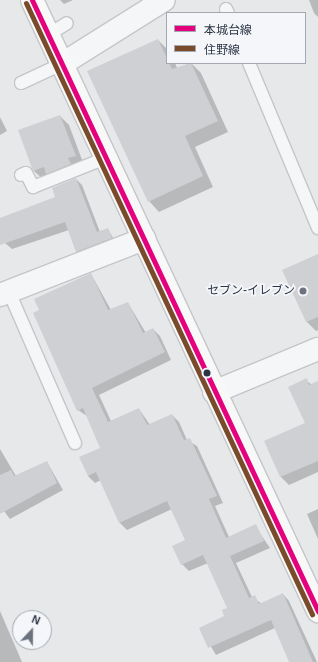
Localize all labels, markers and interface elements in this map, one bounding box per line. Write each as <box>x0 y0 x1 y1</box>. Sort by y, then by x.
legend <box>166 12 306 64</box>
text: 本城台線 <box>204 23 252 37</box>
text: 住野線 <box>204 43 240 57</box>
place label: セブン-イレブン <box>207 284 295 298</box>
marker: セブン-イレブン <box>298 286 308 296</box>
unlabelled marker <box>202 368 212 378</box>
north arrow <box>12 610 52 650</box>
text: N <box>30 613 42 627</box>

